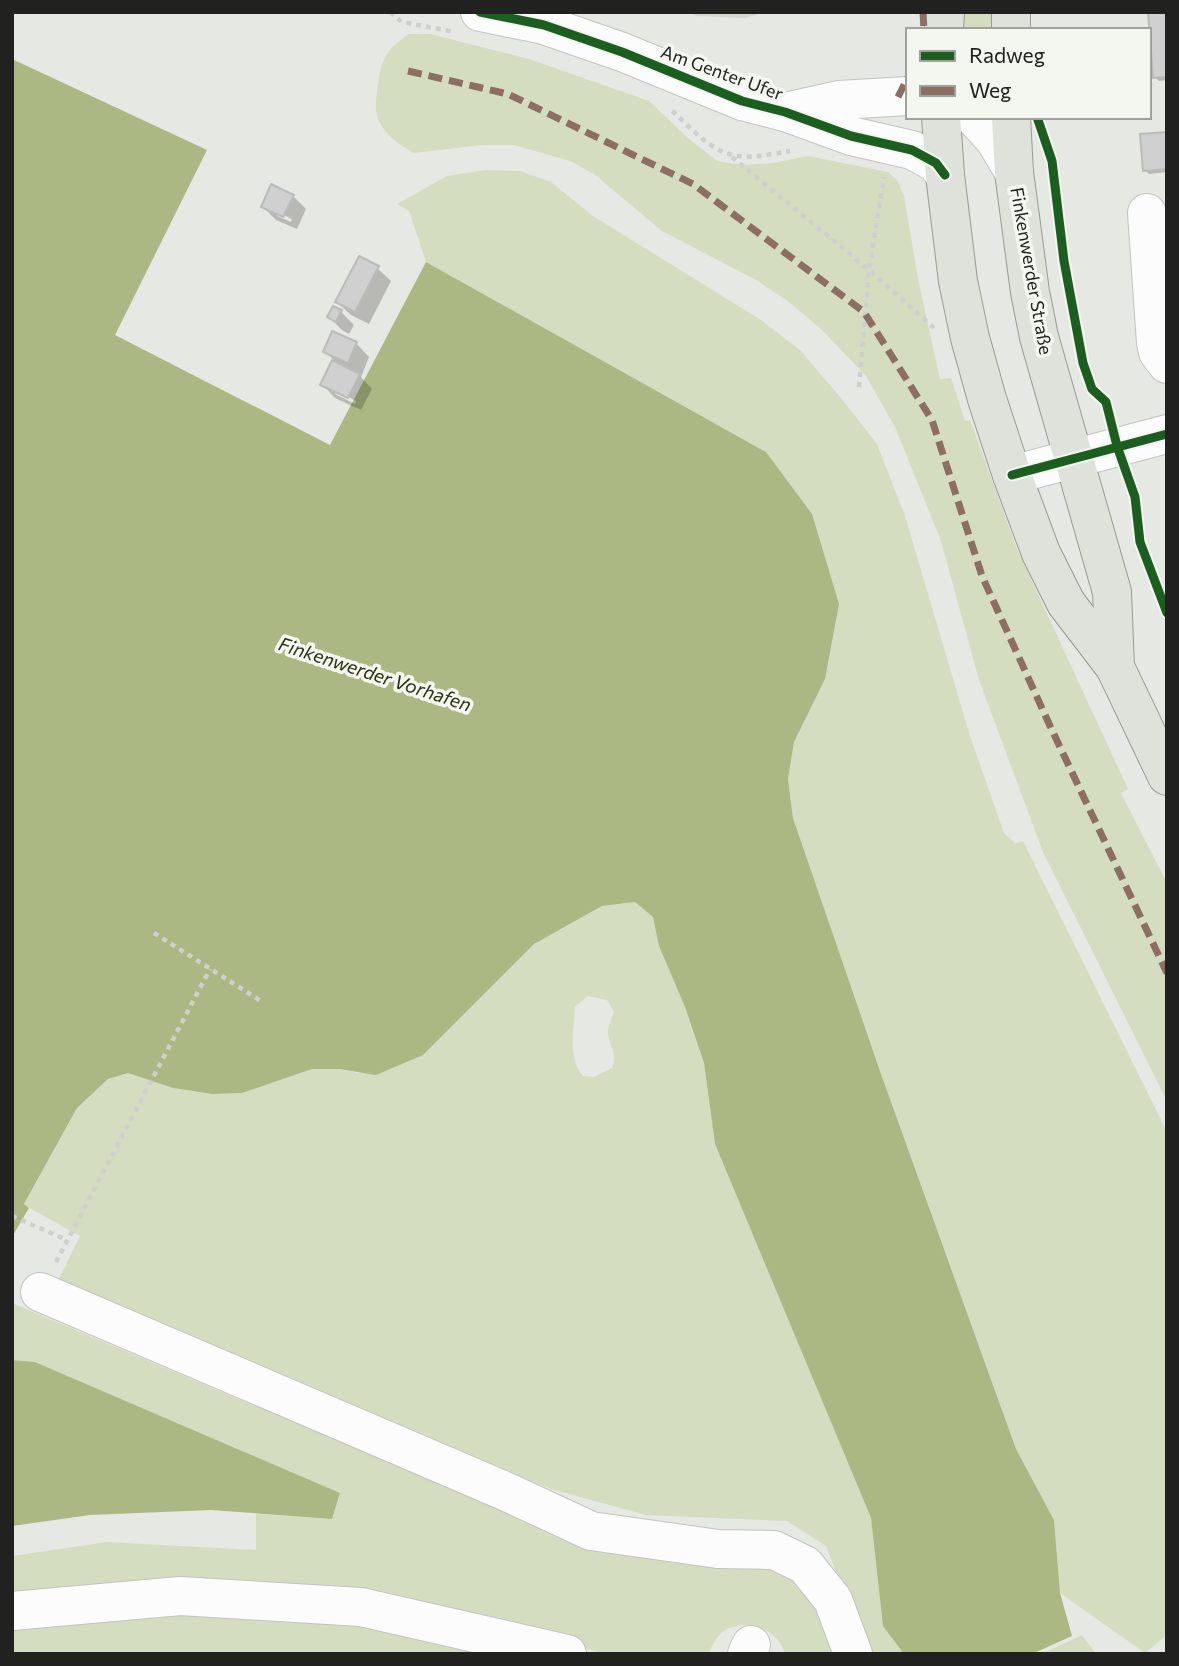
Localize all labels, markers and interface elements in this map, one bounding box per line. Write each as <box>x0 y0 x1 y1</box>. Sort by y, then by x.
legend <box>906 28 1151 119</box>
street label: Am Genter Ufer <box>658 40 786 104</box>
text: Radweg <box>969 42 1045 67</box>
text: Weg <box>969 77 1011 102</box>
street label: Finkenwerder Straße <box>1006 185 1058 356</box>
water label: Finkenwerder Vorhafen <box>276 632 474 716</box>

